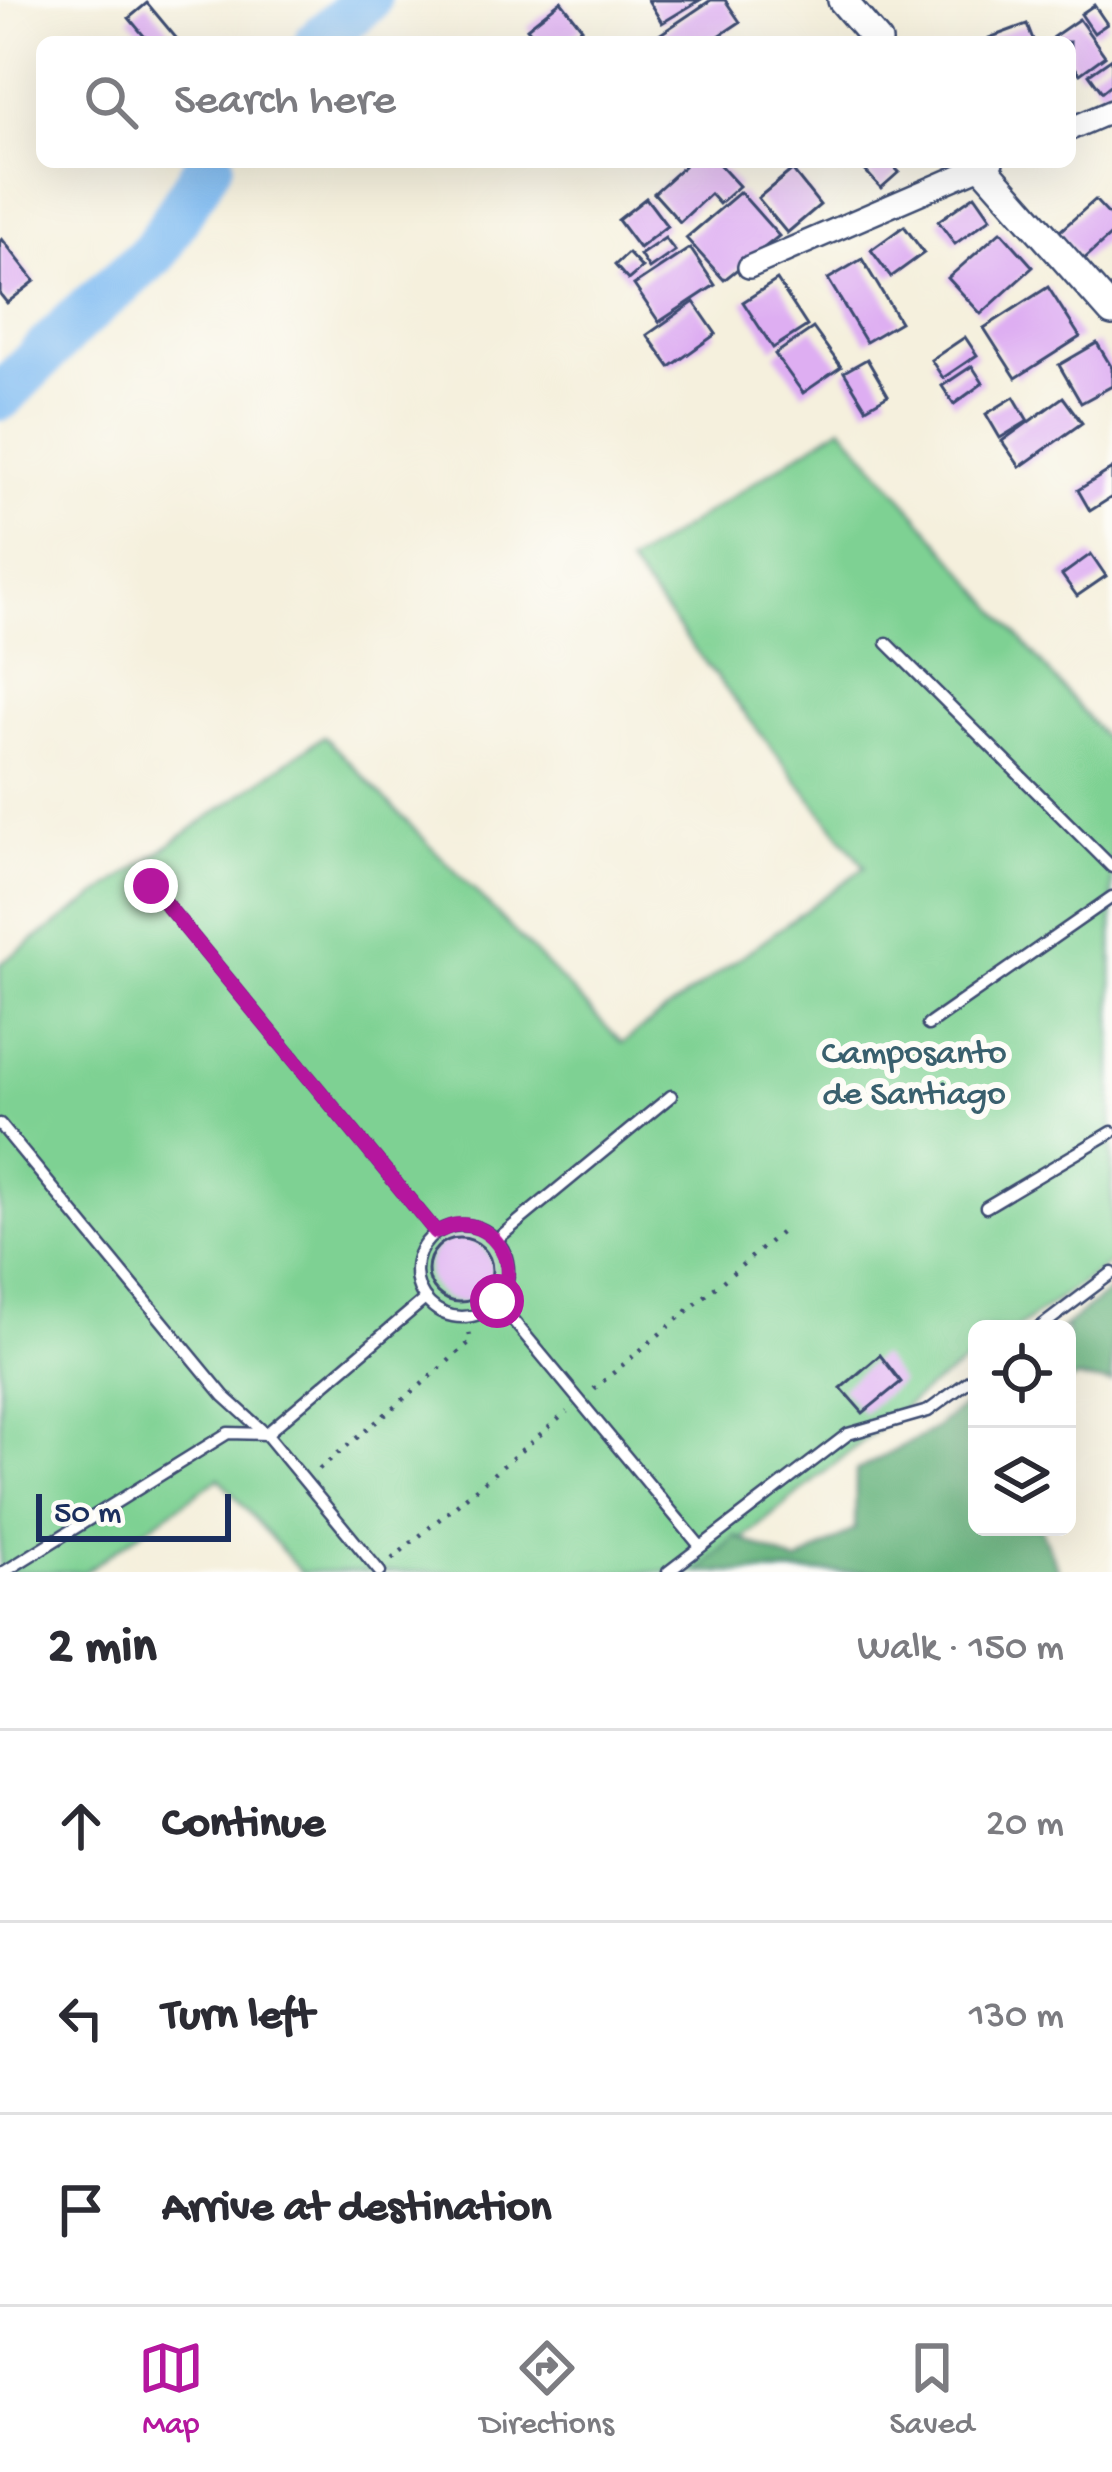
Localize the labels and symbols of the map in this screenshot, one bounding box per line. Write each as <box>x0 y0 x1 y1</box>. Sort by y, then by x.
route end <box>124 859 178 913</box>
park label: Camposanto de Santiago <box>821 1034 1007 1118</box>
route start <box>470 1274 524 1328</box>
scale bar <box>36 1488 231 1541</box>

